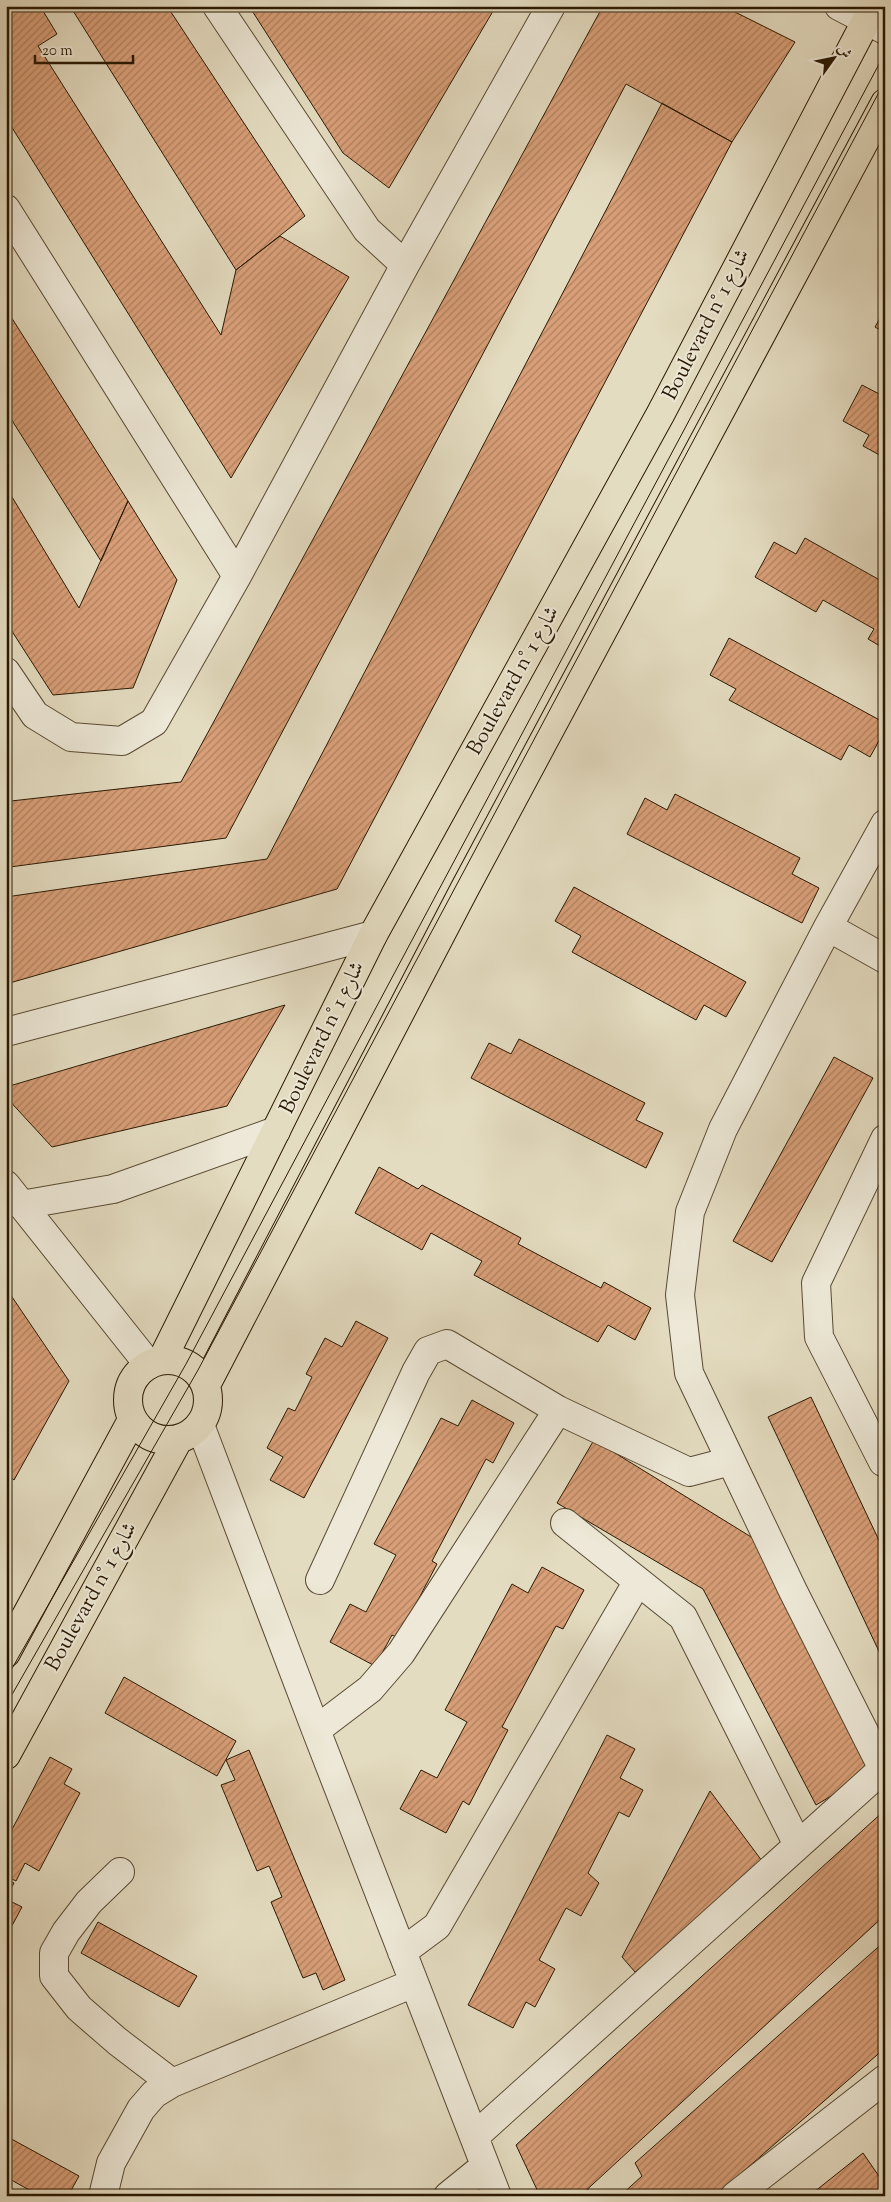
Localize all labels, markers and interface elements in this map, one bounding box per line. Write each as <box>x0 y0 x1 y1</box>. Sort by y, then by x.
scale bar <box>35 32 132 64</box>
north arrow <box>808 32 858 82</box>
text: 20 m <box>42 41 73 62</box>
text: ش <box>831 41 855 63</box>
street label: Boulevard n° شارع 1 <box>656 244 759 406</box>
street label: Boulevard n° شارع 1 <box>461 601 568 761</box>
street label: Boulevard n° شارع 1 <box>273 957 374 1120</box>
street label: Boulevard n° شارع 1 <box>39 1517 146 1677</box>

